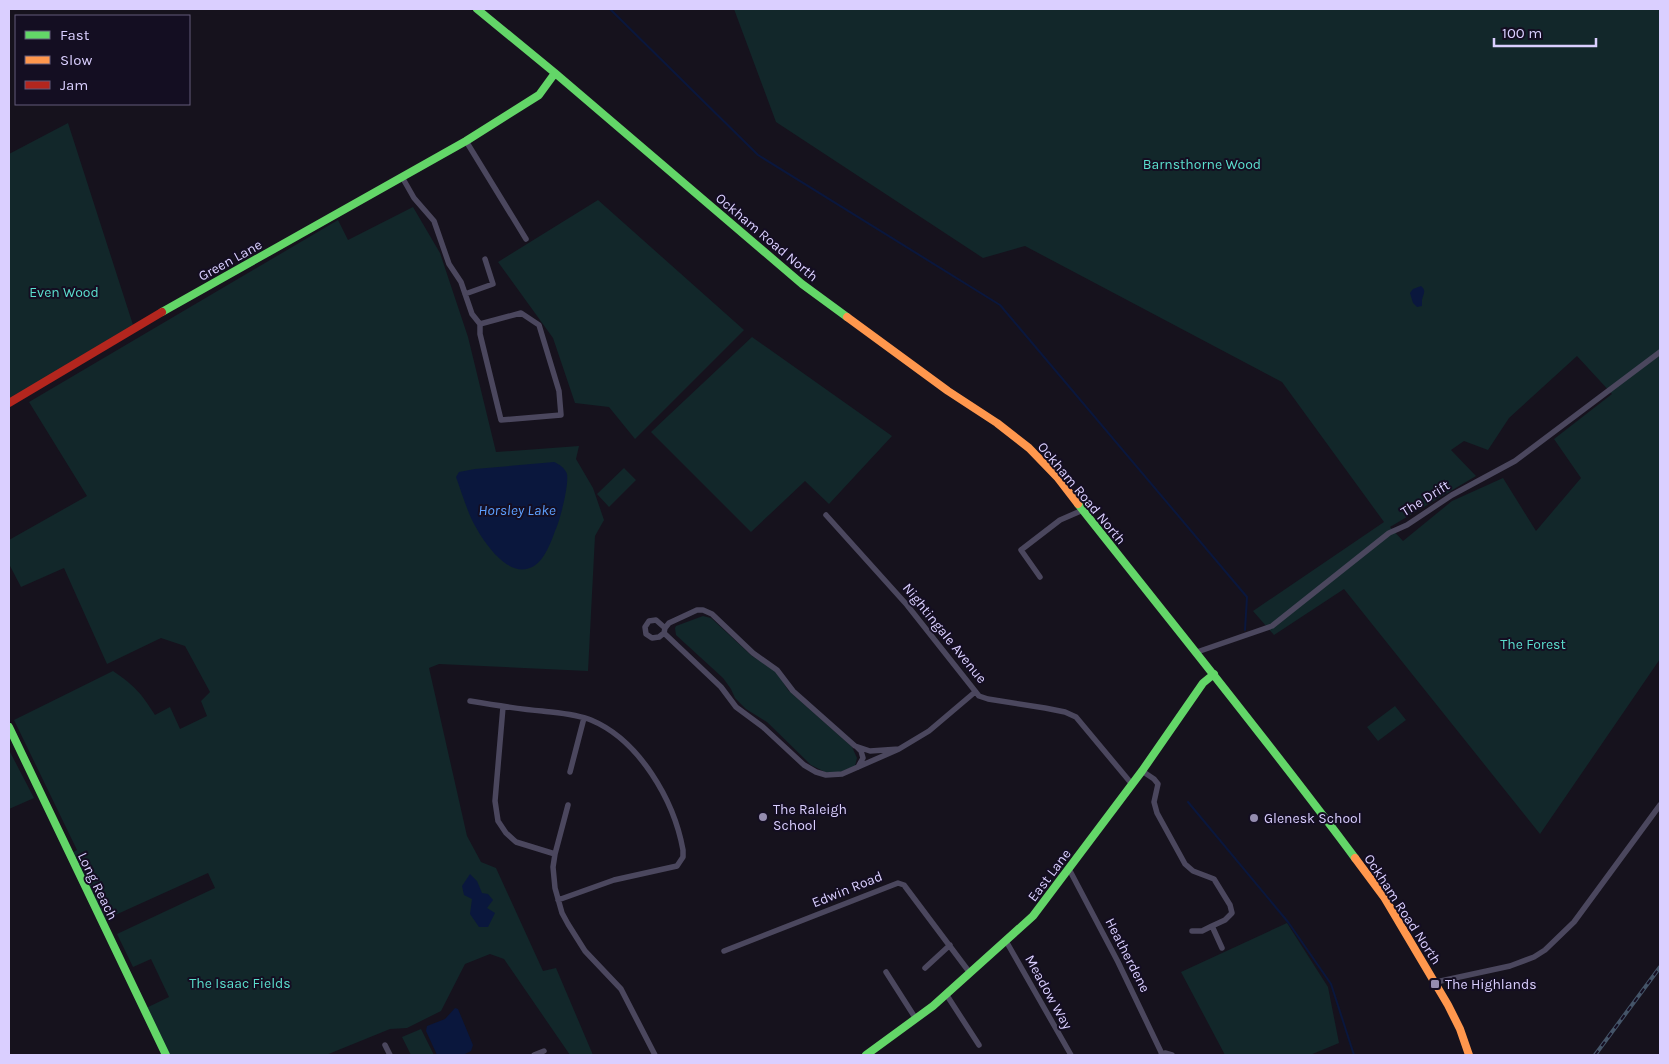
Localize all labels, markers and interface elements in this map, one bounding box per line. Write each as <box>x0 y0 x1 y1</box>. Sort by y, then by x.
legend <box>15 15 190 105</box>
scale bar <box>1494 15 1596 47</box>
text: 100 m <box>1502 24 1542 42</box>
text: Fast <box>60 26 90 44</box>
text: Slow <box>60 51 92 69</box>
text: Jam <box>60 76 88 94</box>
park label: Barnsthorne Wood <box>1143 156 1261 173</box>
street label: Ockham Road North <box>712 190 821 285</box>
street label: Green Lane <box>195 236 265 285</box>
park label: Even Wood <box>29 284 99 301</box>
street label: Ockham Road North <box>1034 439 1129 548</box>
street label: The Drift <box>1398 477 1453 520</box>
water label: Horsley Lake <box>478 501 556 519</box>
street label: Nightingale Avenue <box>899 580 990 687</box>
park label: The Forest <box>1500 636 1566 653</box>
place label: The Raleigh School <box>773 801 847 834</box>
place label: Glenesk School <box>1264 810 1362 827</box>
marker: The Raleigh School <box>757 811 769 823</box>
marker: Glenesk School <box>1248 812 1260 824</box>
street label: East Lane <box>1024 846 1075 905</box>
street label: Long Reach <box>74 850 121 923</box>
street label: Ockham Road North <box>1361 851 1445 968</box>
street label: Edwin Road <box>809 868 885 911</box>
street label: Heatherdene <box>1102 915 1154 995</box>
street label: Meadow Way <box>1021 952 1076 1033</box>
park label: The Isaac Fields <box>189 975 291 992</box>
place label: The Highlands <box>1445 976 1537 993</box>
marker: The Highlands <box>1429 978 1441 990</box>

